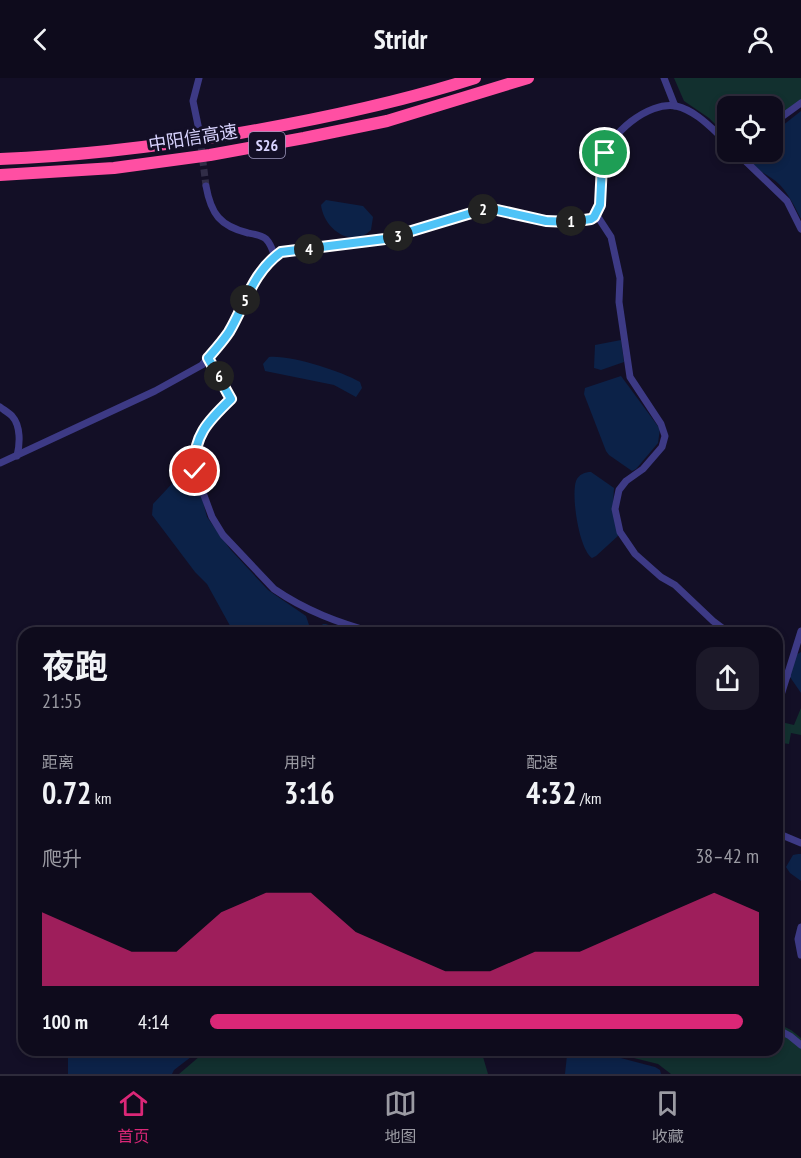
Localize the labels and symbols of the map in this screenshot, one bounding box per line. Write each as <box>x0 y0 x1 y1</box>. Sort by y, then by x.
street label: 中阳信高速 <box>147 119 239 156</box>
pin <box>579 127 630 178</box>
road number: S26 <box>249 132 285 158</box>
pin: 2 <box>468 194 498 224</box>
pin: 1 <box>556 206 586 236</box>
pin: 3 <box>383 221 413 251</box>
pin: 4 <box>294 234 324 264</box>
pin: 5 <box>230 285 260 315</box>
pin: 6 <box>204 361 234 391</box>
pin <box>169 445 220 496</box>

